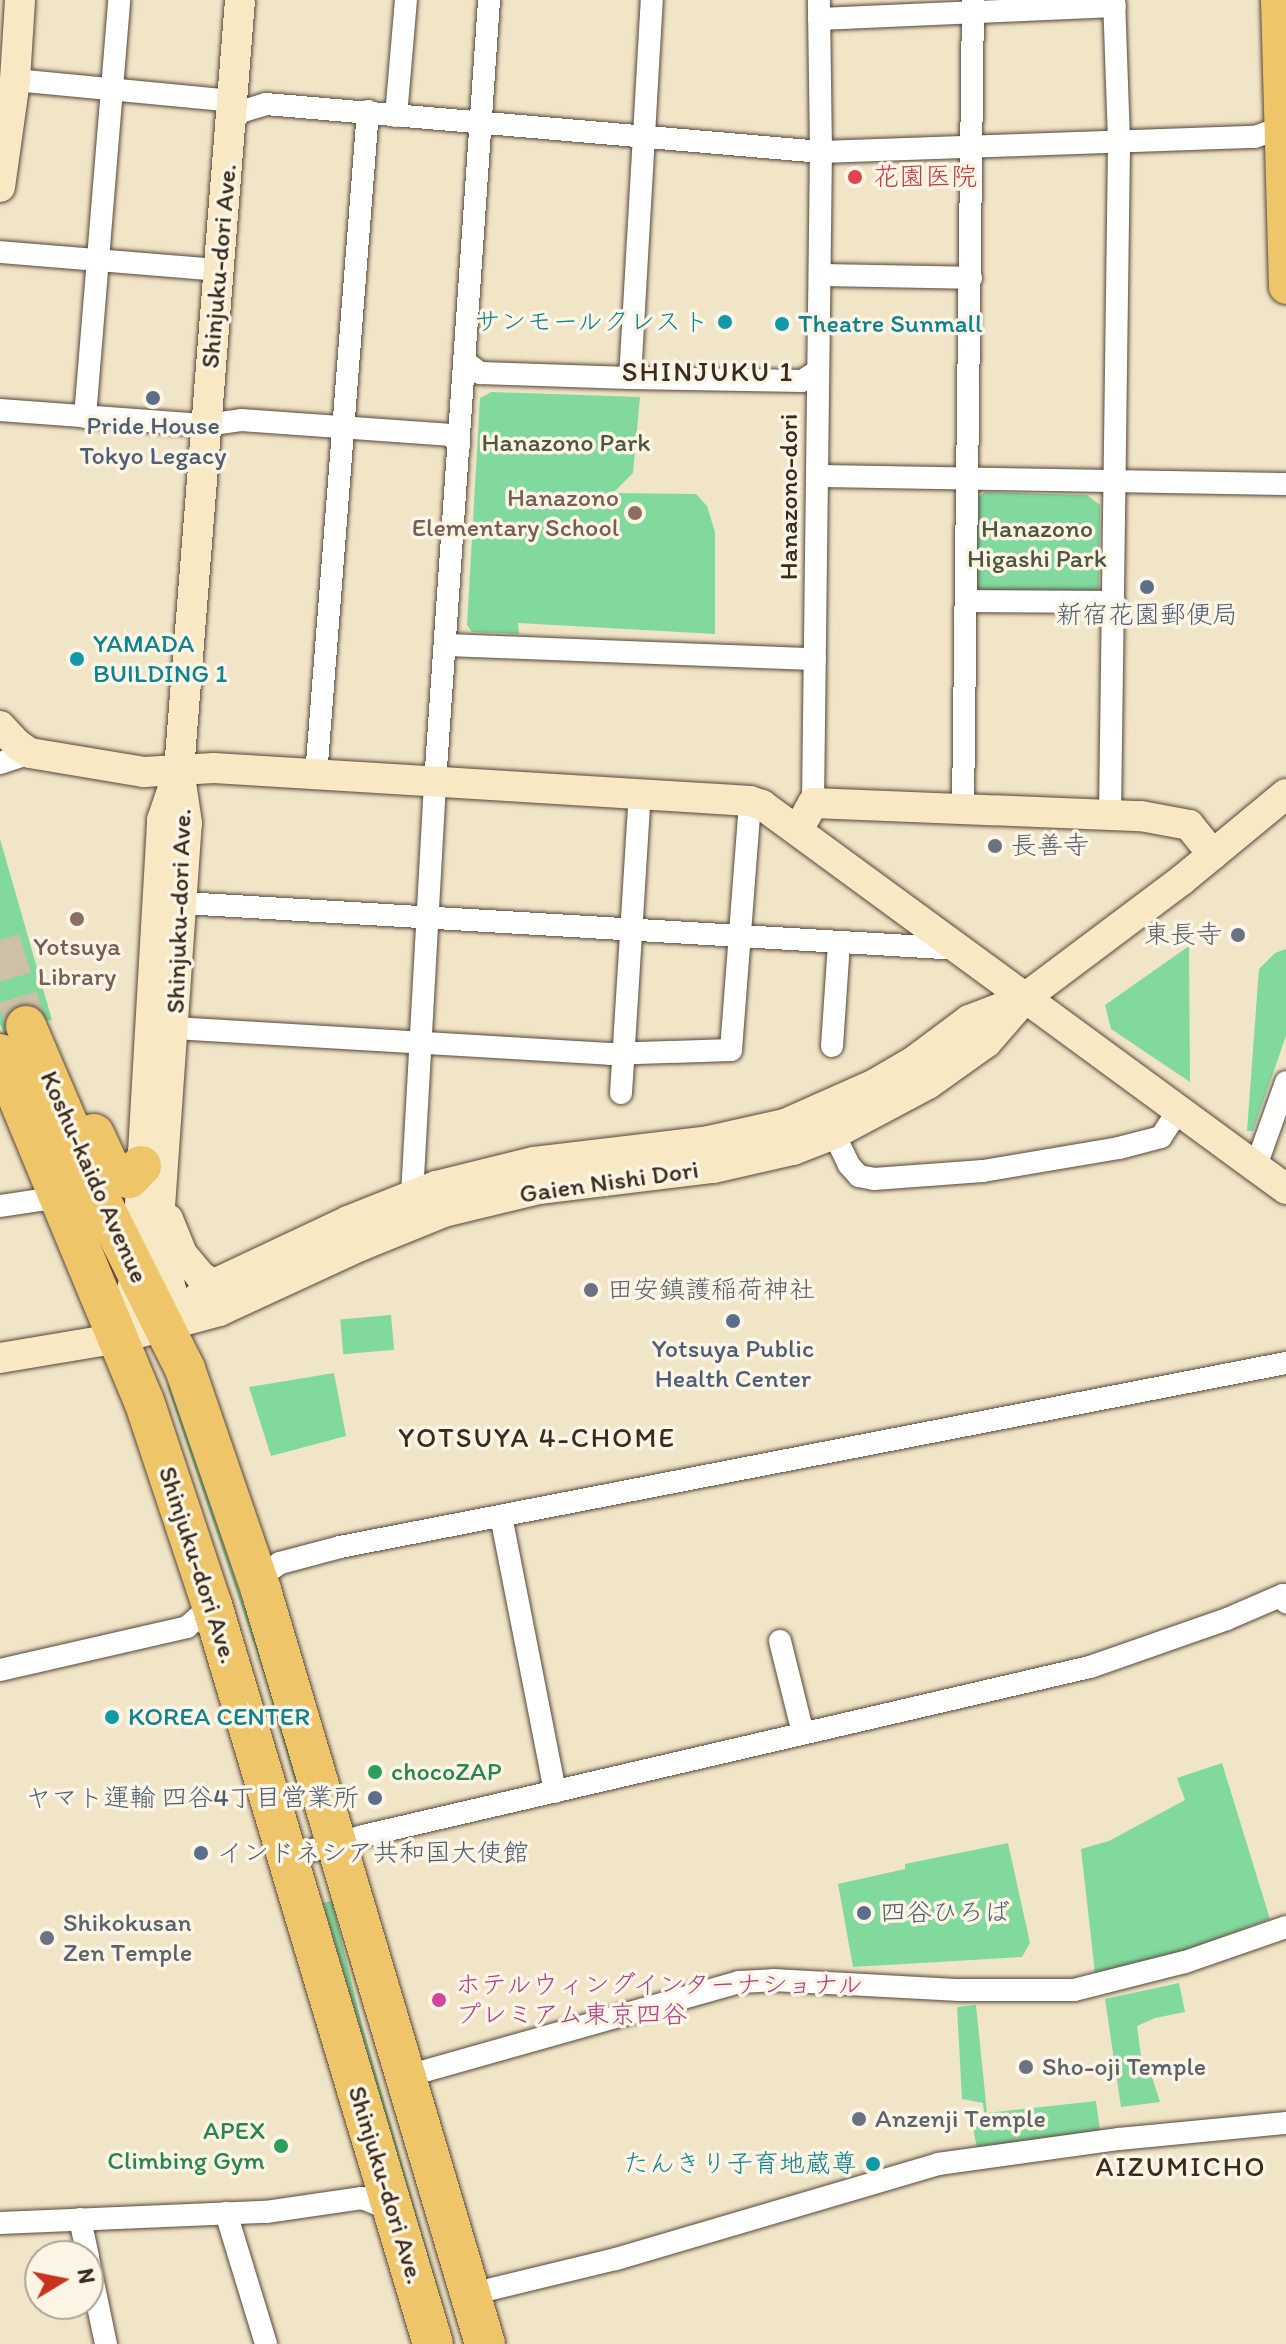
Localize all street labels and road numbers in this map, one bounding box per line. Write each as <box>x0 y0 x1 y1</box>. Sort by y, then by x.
street label: Shinjuku-dori Ave. <box>195 162 243 370</box>
street label: Hanazono-dori <box>773 414 805 580</box>
street label: Shinjuku-dori Ave. <box>160 808 198 1014</box>
street label: Koshu-kaido Avenue <box>33 1067 155 1287</box>
street label: Gaien Nishi Dori <box>518 1154 700 1210</box>
street label: Shinjuku-dori Ave. <box>151 1463 245 1667</box>
street label: Shinjuku-dori Ave. <box>341 2082 431 2288</box>

